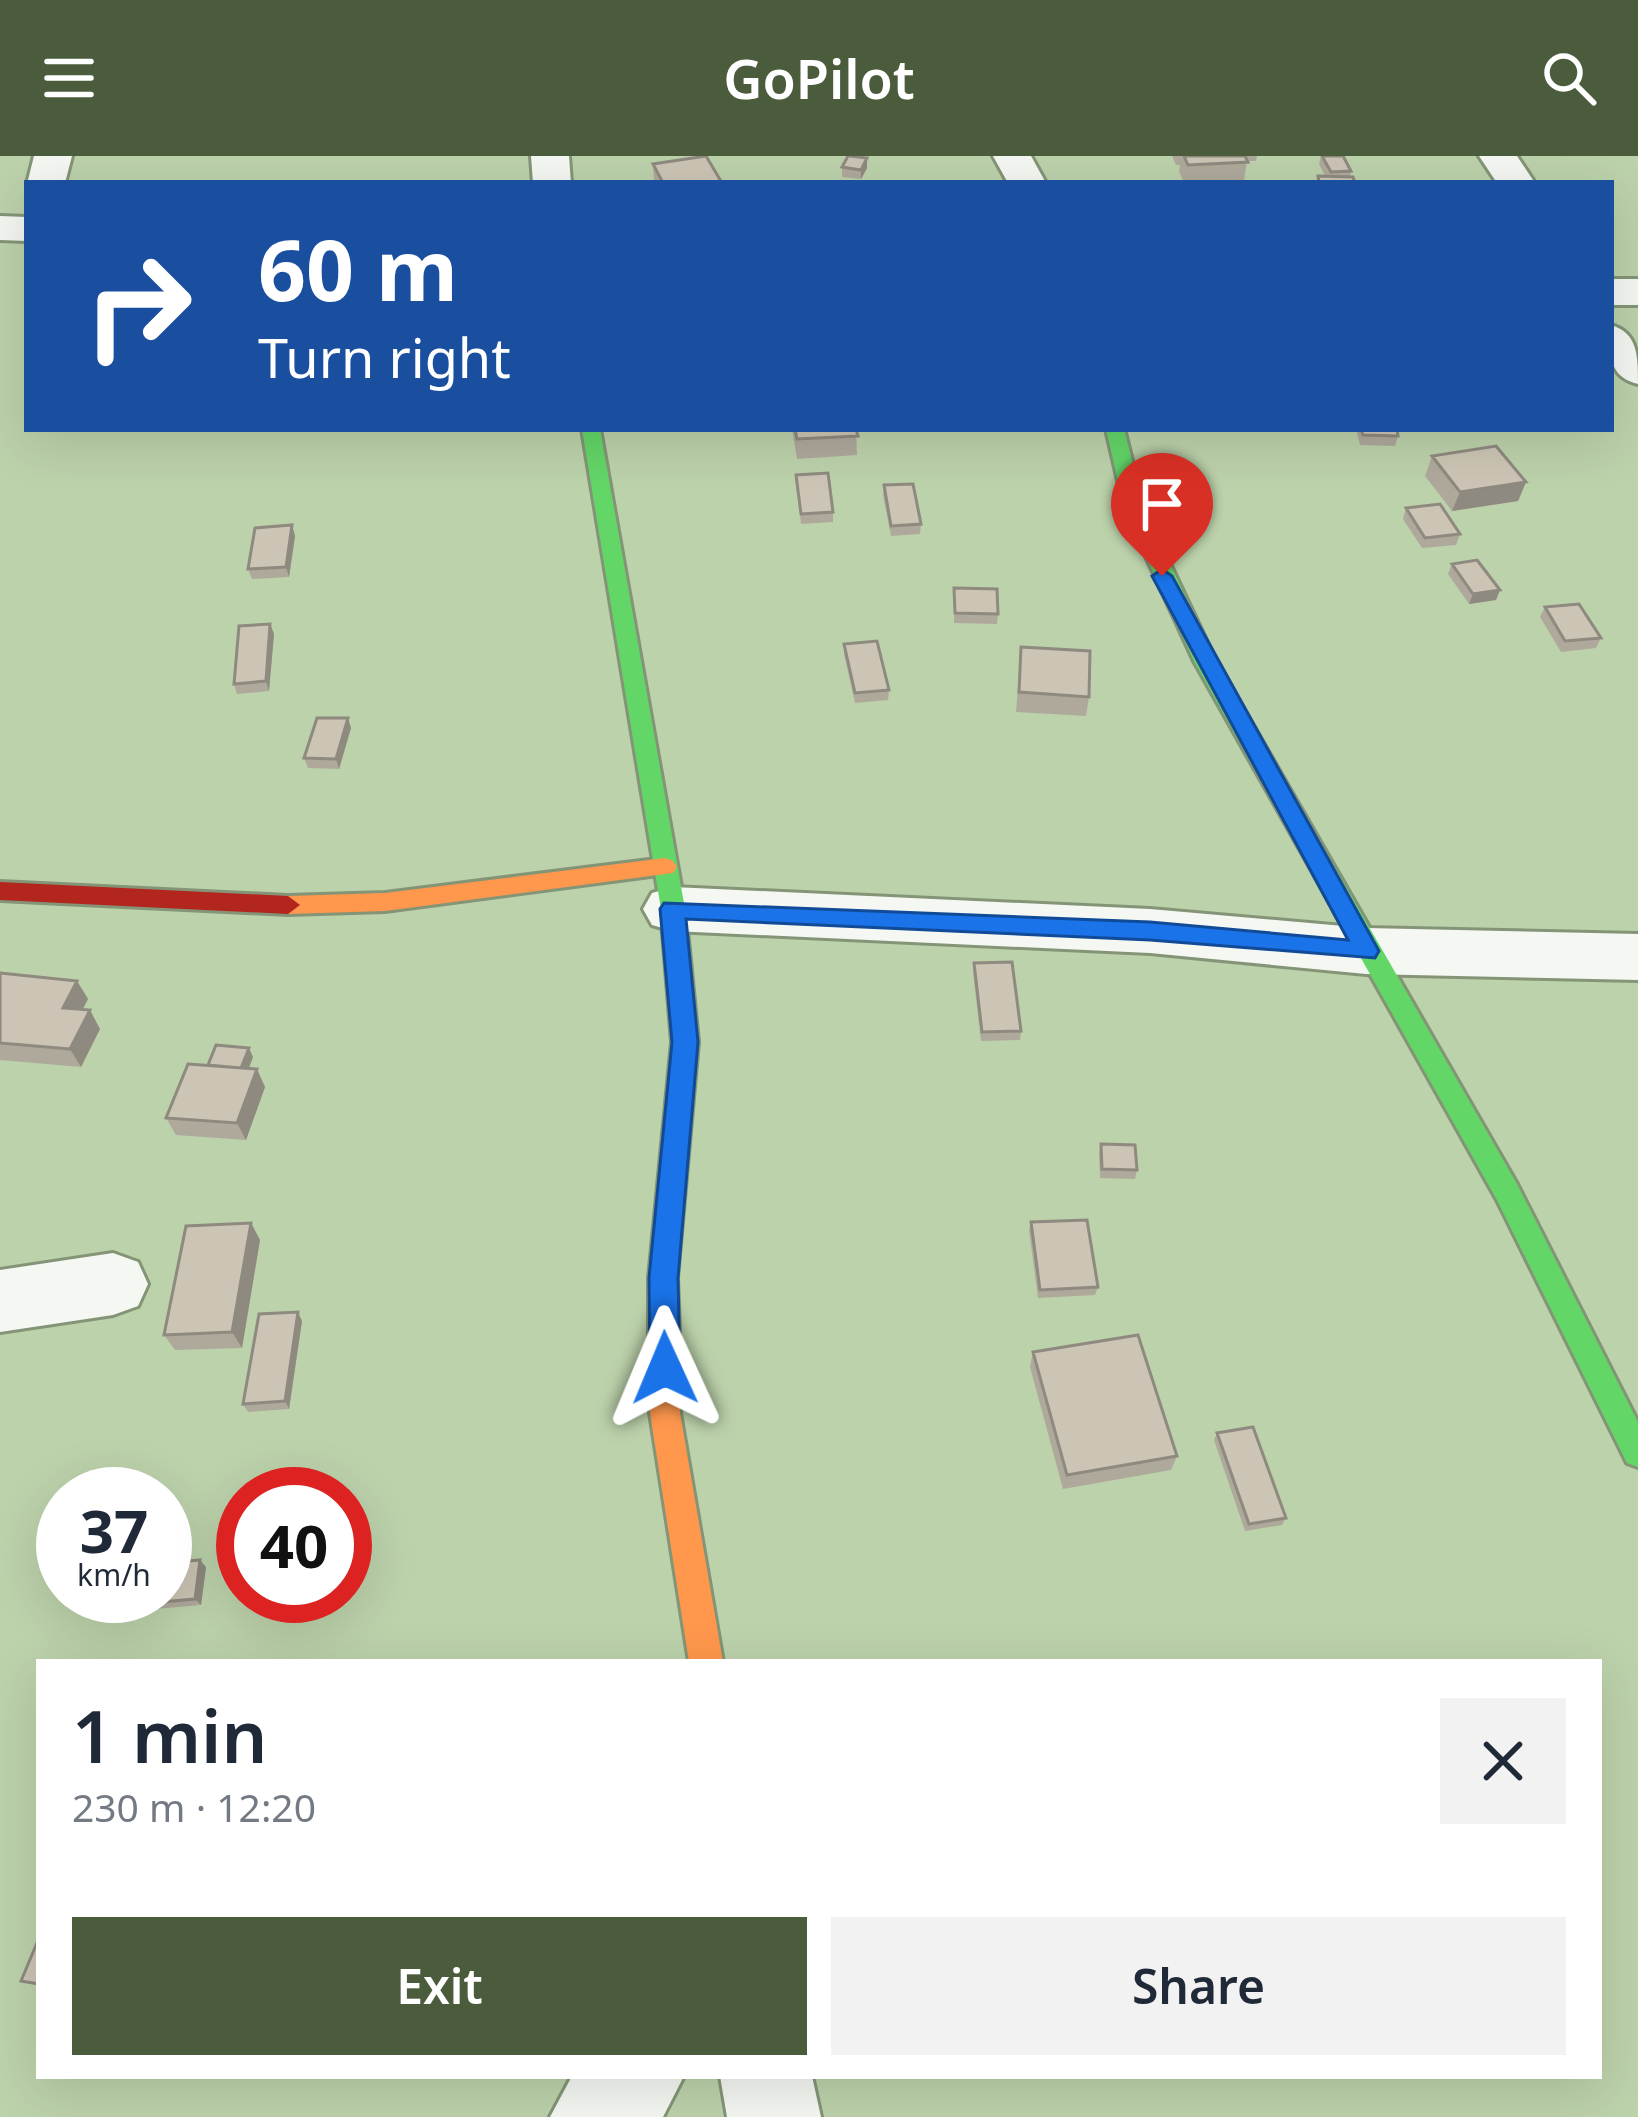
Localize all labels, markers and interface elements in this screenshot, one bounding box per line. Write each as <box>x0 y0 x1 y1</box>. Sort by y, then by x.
text: GoPilot <box>723 41 915 115</box>
icon: menu <box>36 45 102 111</box>
icon: search <box>1536 45 1602 111</box>
text: 60 m <box>258 211 458 326</box>
icon: right <box>60 228 216 384</box>
text: Turn right <box>258 320 511 394</box>
pin <box>1111 453 1213 576</box>
icon: arrive <box>1129 471 1195 537</box>
position arrow <box>602 1305 728 1431</box>
speed limit sign: 40 <box>216 1467 372 1623</box>
text: 37 <box>80 1489 148 1571</box>
text: km/h <box>77 1554 151 1595</box>
text: 1 min <box>72 1686 267 1784</box>
button: close <box>1440 1698 1566 1824</box>
text: 230 m · 12:20 <box>72 1780 316 1833</box>
button: Exit <box>72 1917 807 2055</box>
button: Share <box>831 1917 1566 2055</box>

